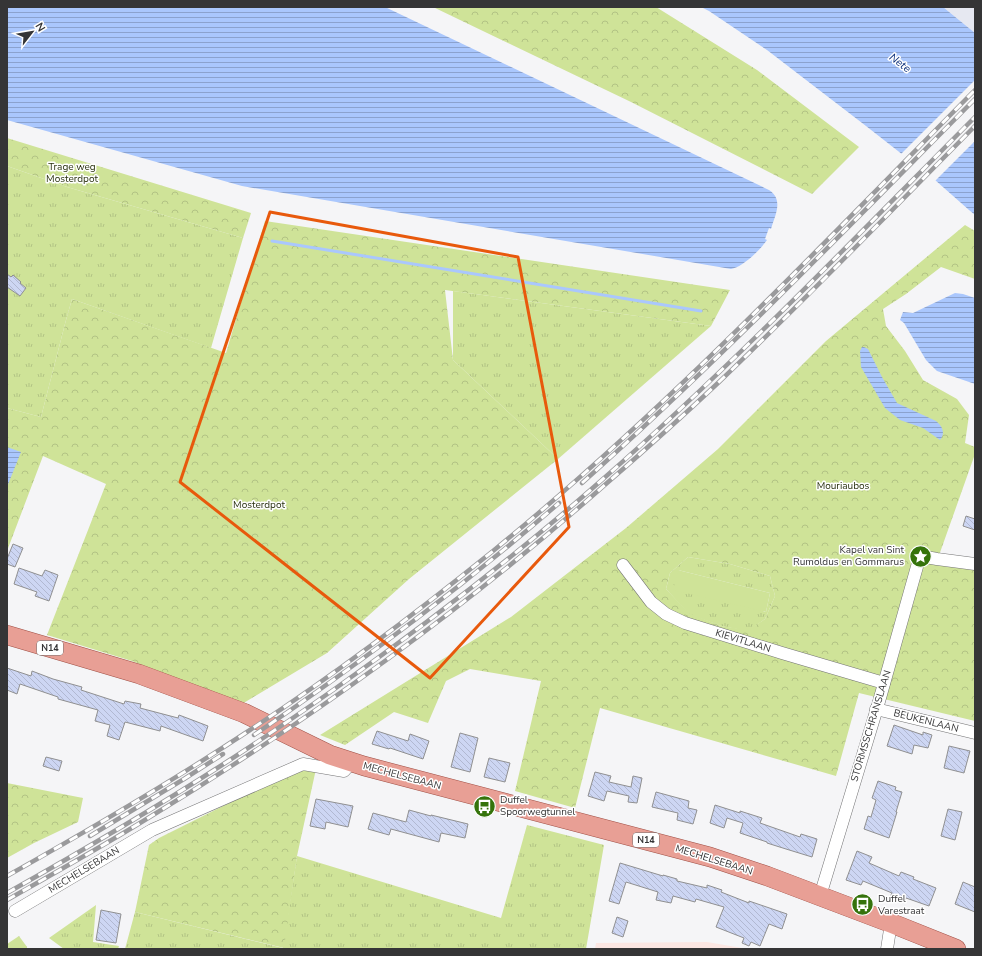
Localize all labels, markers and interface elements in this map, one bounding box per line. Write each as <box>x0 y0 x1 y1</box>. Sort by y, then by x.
north arrow <box>12 12 52 52</box>
text: N <box>32 20 49 34</box>
water label: Nete <box>886 50 914 76</box>
park label: Trage weg Mosterdpot <box>46 160 98 186</box>
park label: Mouriaubos <box>817 479 870 493</box>
park label: Mosterdpot <box>233 498 285 512</box>
place label: Kapel van Sint Rumoldus en Gommarus <box>793 543 904 569</box>
place icon: Kapel van Sint Rumoldus en Gommarus <box>907 543 933 569</box>
street label: KIEVITLAAN <box>714 626 772 656</box>
road number: N14 <box>37 641 63 655</box>
street label: STORMSSCHRANSLAAN <box>847 669 895 783</box>
street label: BEUKENLAAN <box>892 706 960 736</box>
street label: MECHELSEBAAN <box>361 759 443 793</box>
bus stop icon: Duffel Spoorwegtunnel <box>472 793 498 819</box>
place label: Duffel Spoorwegtunnel <box>500 793 575 819</box>
road number: N14 <box>633 833 659 847</box>
street label: MECHELSEBAAN <box>673 842 755 878</box>
street label: MECHELSEBAAN <box>46 843 122 897</box>
bus stop icon: Duffel Varestraat <box>850 892 876 918</box>
place label: Duffel Varestraat <box>877 892 925 918</box>

